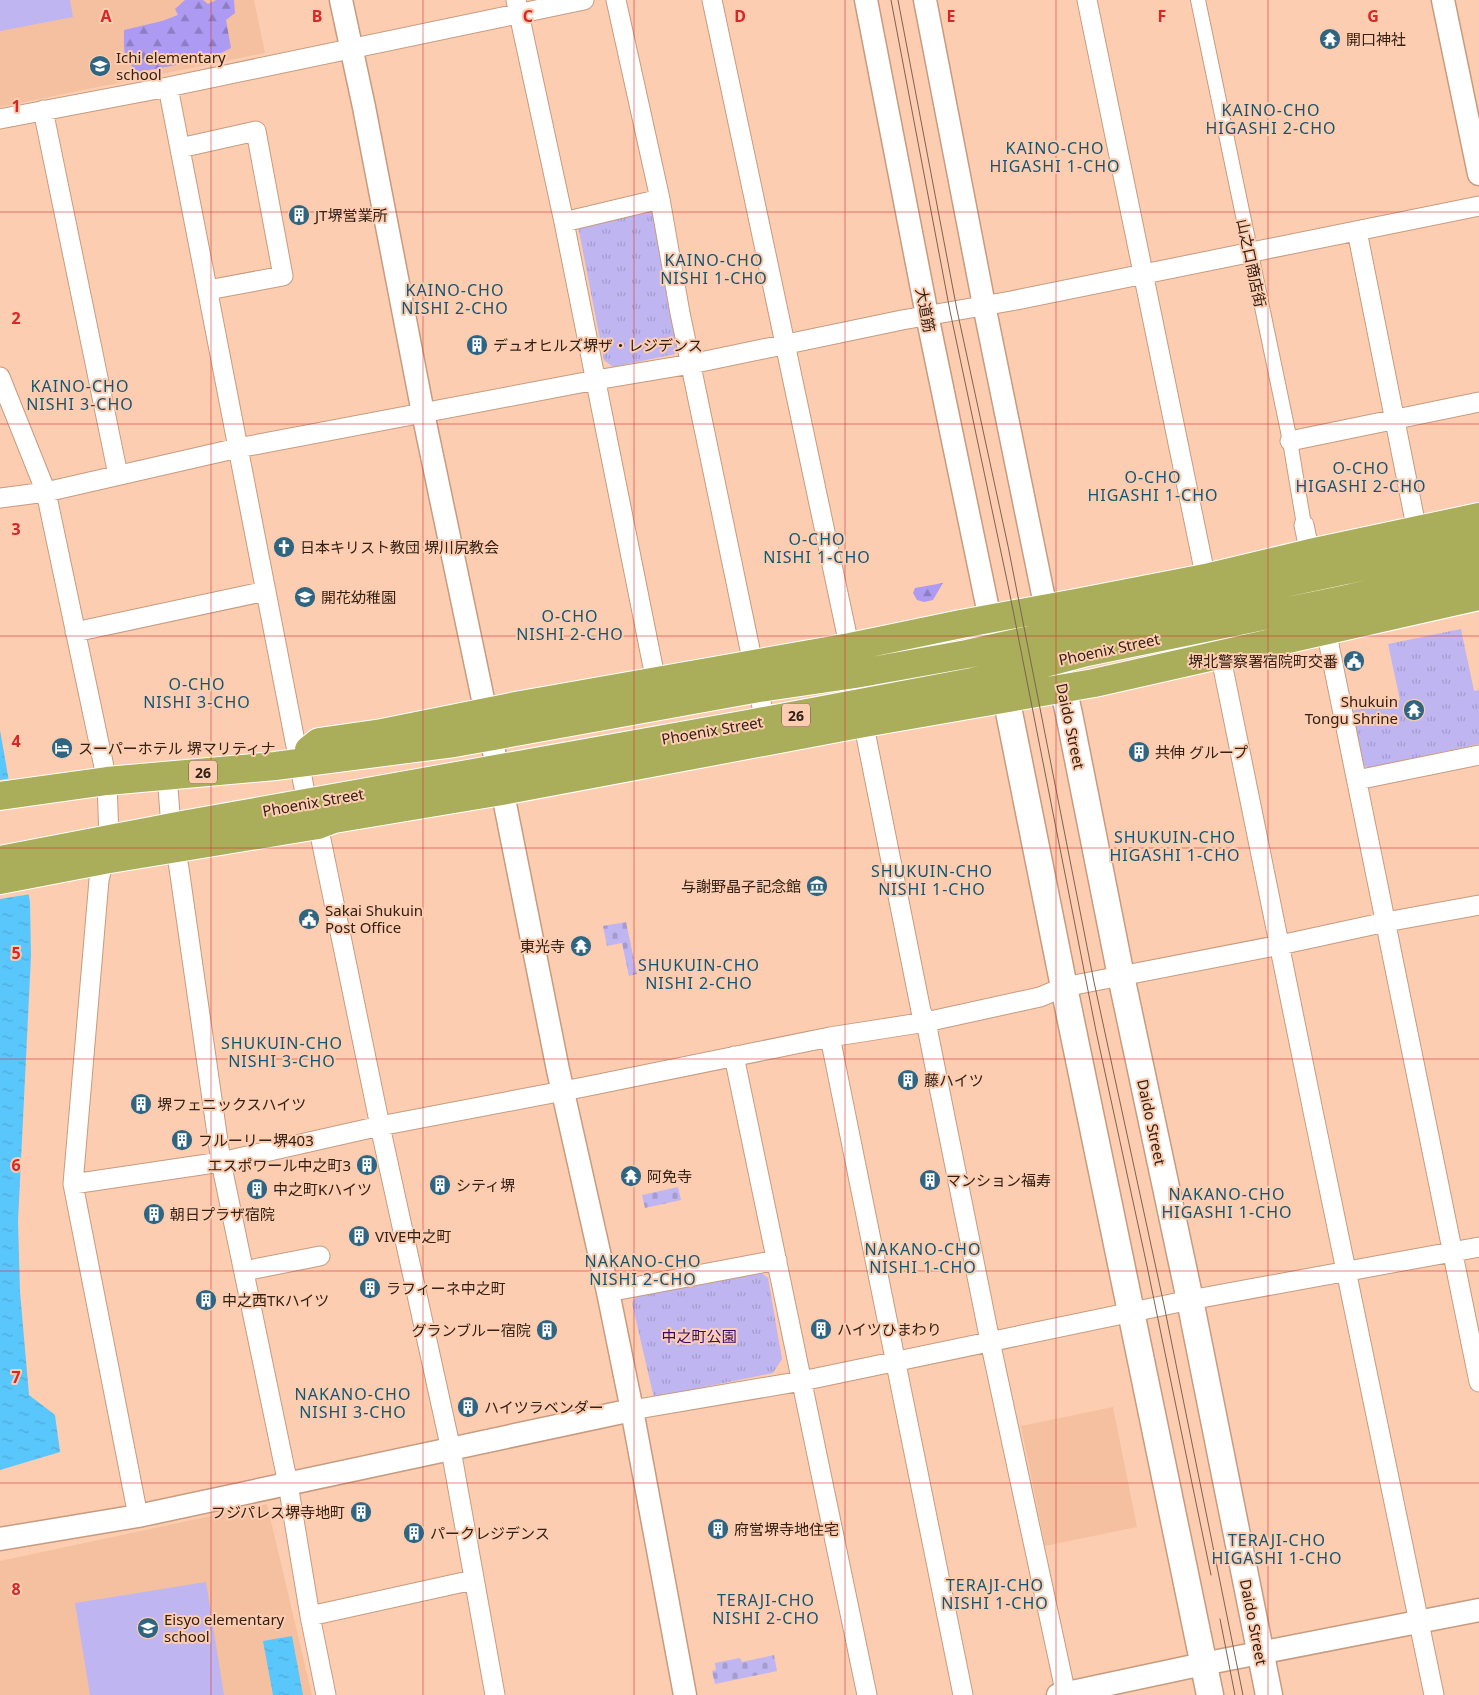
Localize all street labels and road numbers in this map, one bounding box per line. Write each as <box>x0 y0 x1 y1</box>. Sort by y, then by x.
street label: 山之口商店街 <box>1233 217 1271 309</box>
street label: 大道筋 <box>912 286 940 334</box>
street label: Phoenix Street <box>1057 628 1162 669</box>
street label: Daido Street <box>1052 681 1090 771</box>
road number: 26 <box>782 704 810 726</box>
street label: Phoenix Street <box>660 711 765 749</box>
road number: 26 <box>189 760 217 784</box>
street label: Phoenix Street <box>261 783 366 821</box>
street label: Daido Street <box>1133 1077 1171 1167</box>
street label: Daido Street <box>1236 1577 1272 1667</box>

